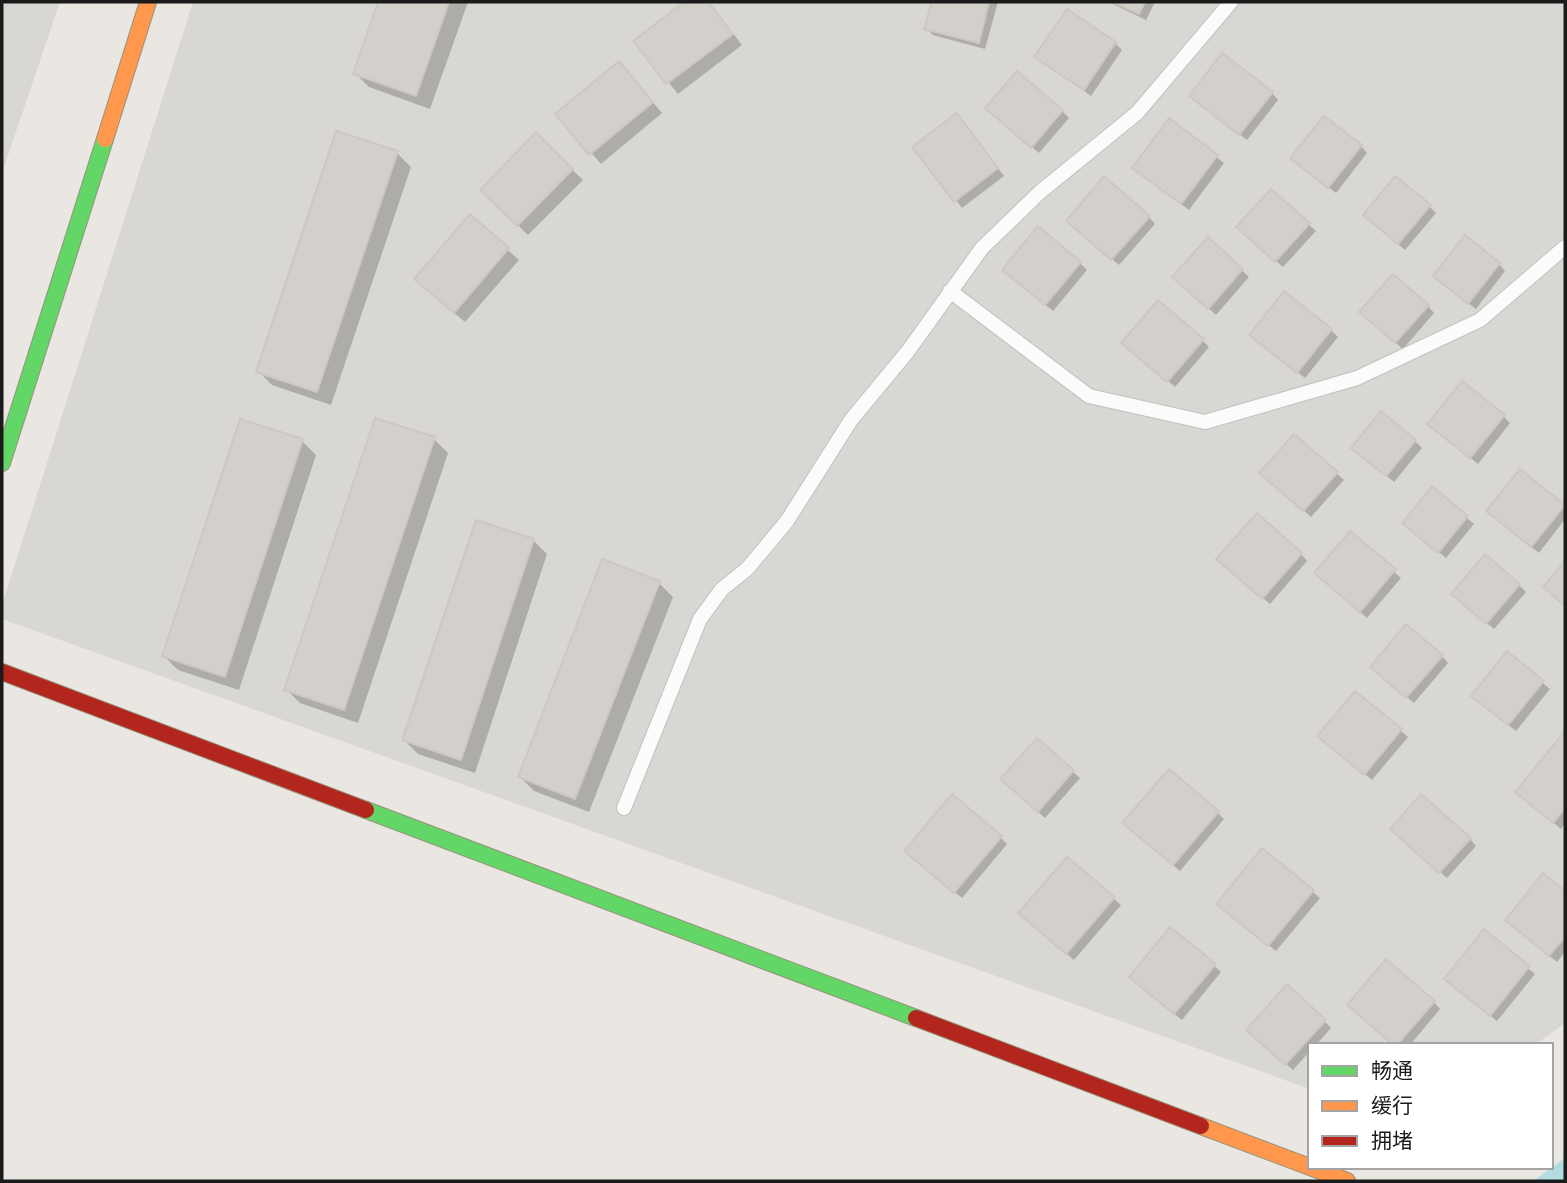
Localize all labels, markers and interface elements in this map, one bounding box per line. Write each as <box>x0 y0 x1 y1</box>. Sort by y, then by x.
legend <box>1308 1043 1553 1169</box>
text: 畅通 <box>1371 1057 1413 1082</box>
text: 缓行 <box>1371 1092 1413 1117</box>
text: 拥堵 <box>1371 1127 1413 1152</box>

